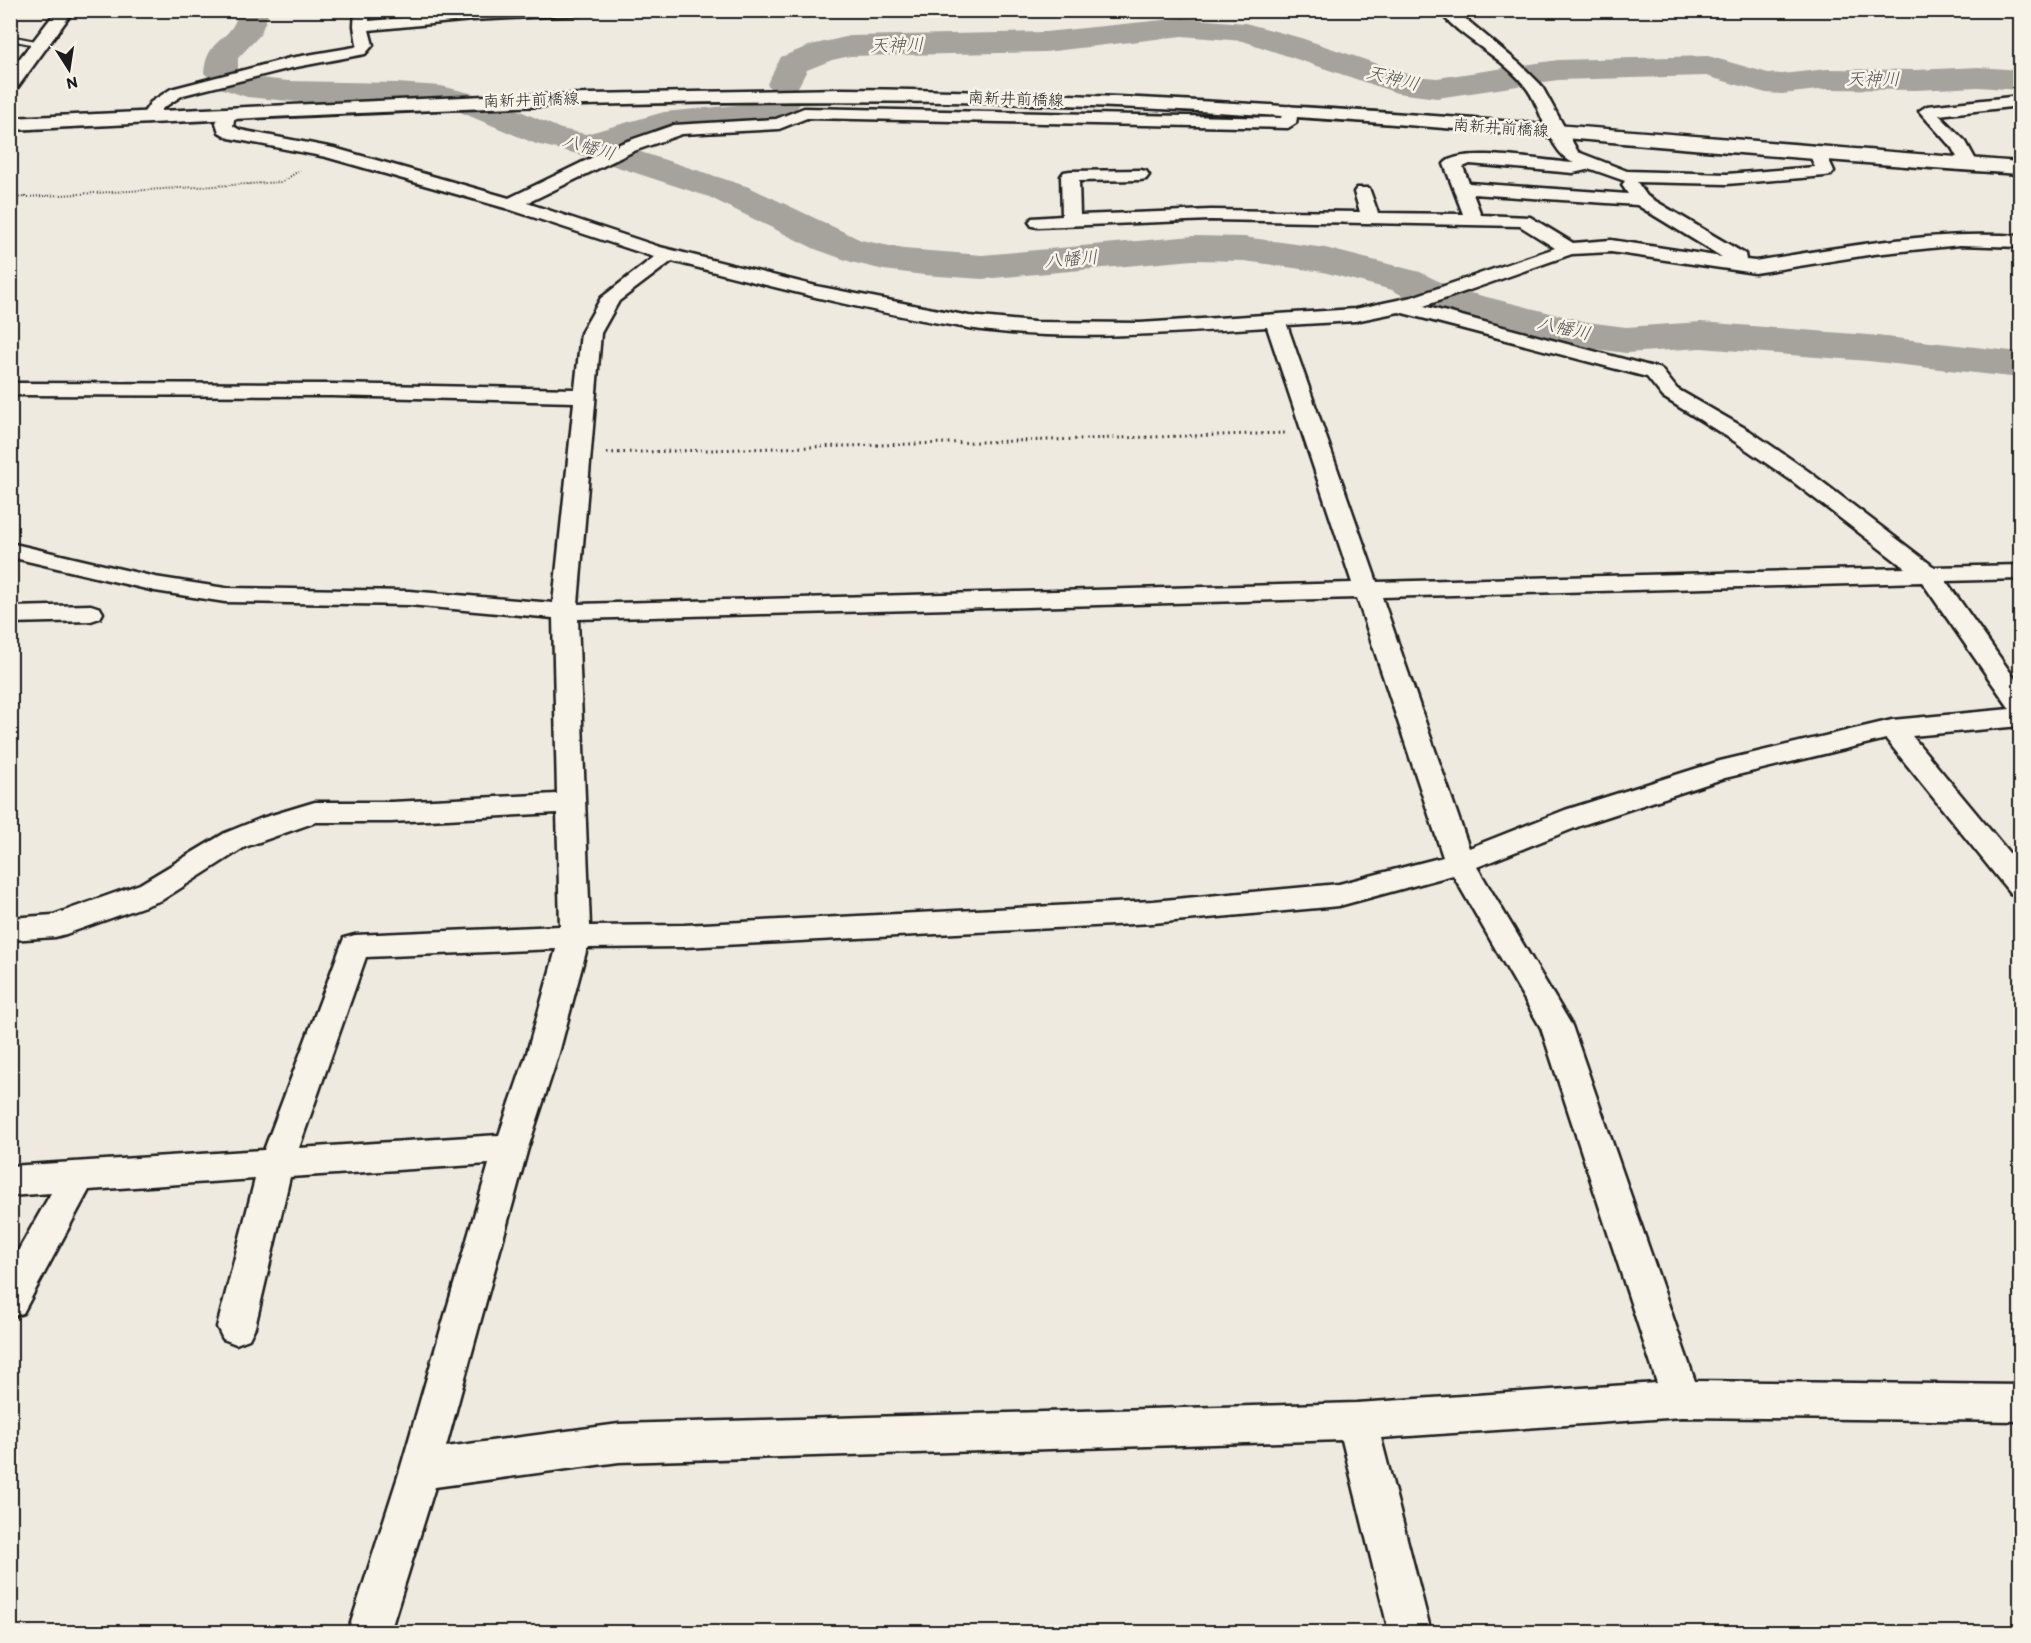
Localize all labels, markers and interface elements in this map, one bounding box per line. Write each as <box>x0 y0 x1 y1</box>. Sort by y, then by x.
water label: 天神川 <box>870 34 924 56</box>
north arrow <box>39 39 99 99</box>
water label: 天神川 <box>1364 61 1422 95</box>
water label: 天神川 <box>1846 68 1900 90</box>
text: N <box>65 73 79 94</box>
street label: 南新井前橋線 <box>968 87 1064 110</box>
street label: 南新井前橋線 <box>483 88 579 111</box>
street label: 南新井前橋線 <box>1452 115 1550 140</box>
water label: 八幡川 <box>560 129 618 165</box>
water label: 八幡川 <box>1043 246 1099 272</box>
water label: 八幡川 <box>1535 311 1593 345</box>

